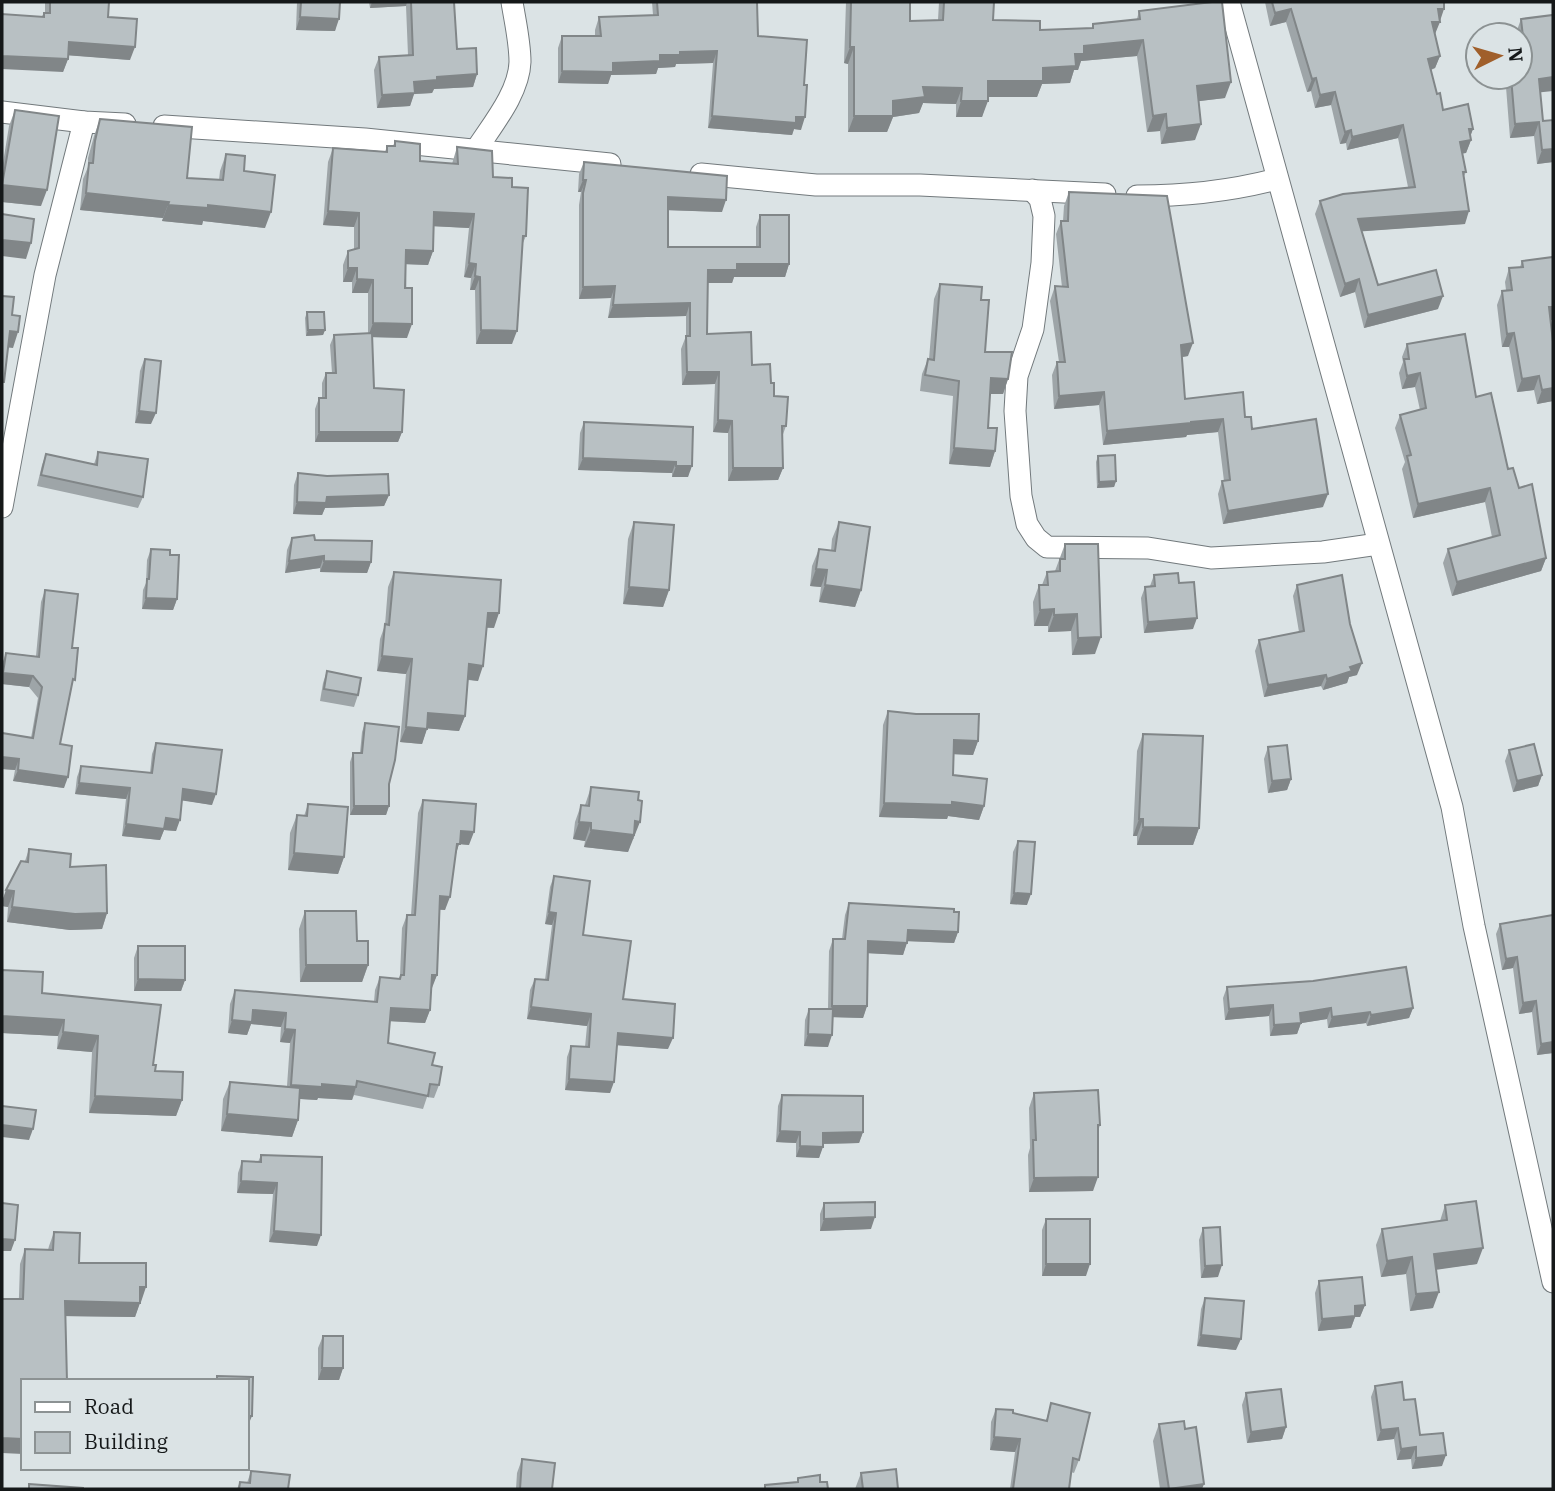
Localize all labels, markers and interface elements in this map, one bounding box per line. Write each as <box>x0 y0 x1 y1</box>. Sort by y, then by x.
north arrow <box>1464 21 1534 91</box>
text: N <box>1503 46 1529 63</box>
legend <box>21 1379 248 1470</box>
text: Road <box>84 1392 134 1420</box>
text: Building <box>84 1427 169 1455</box>

